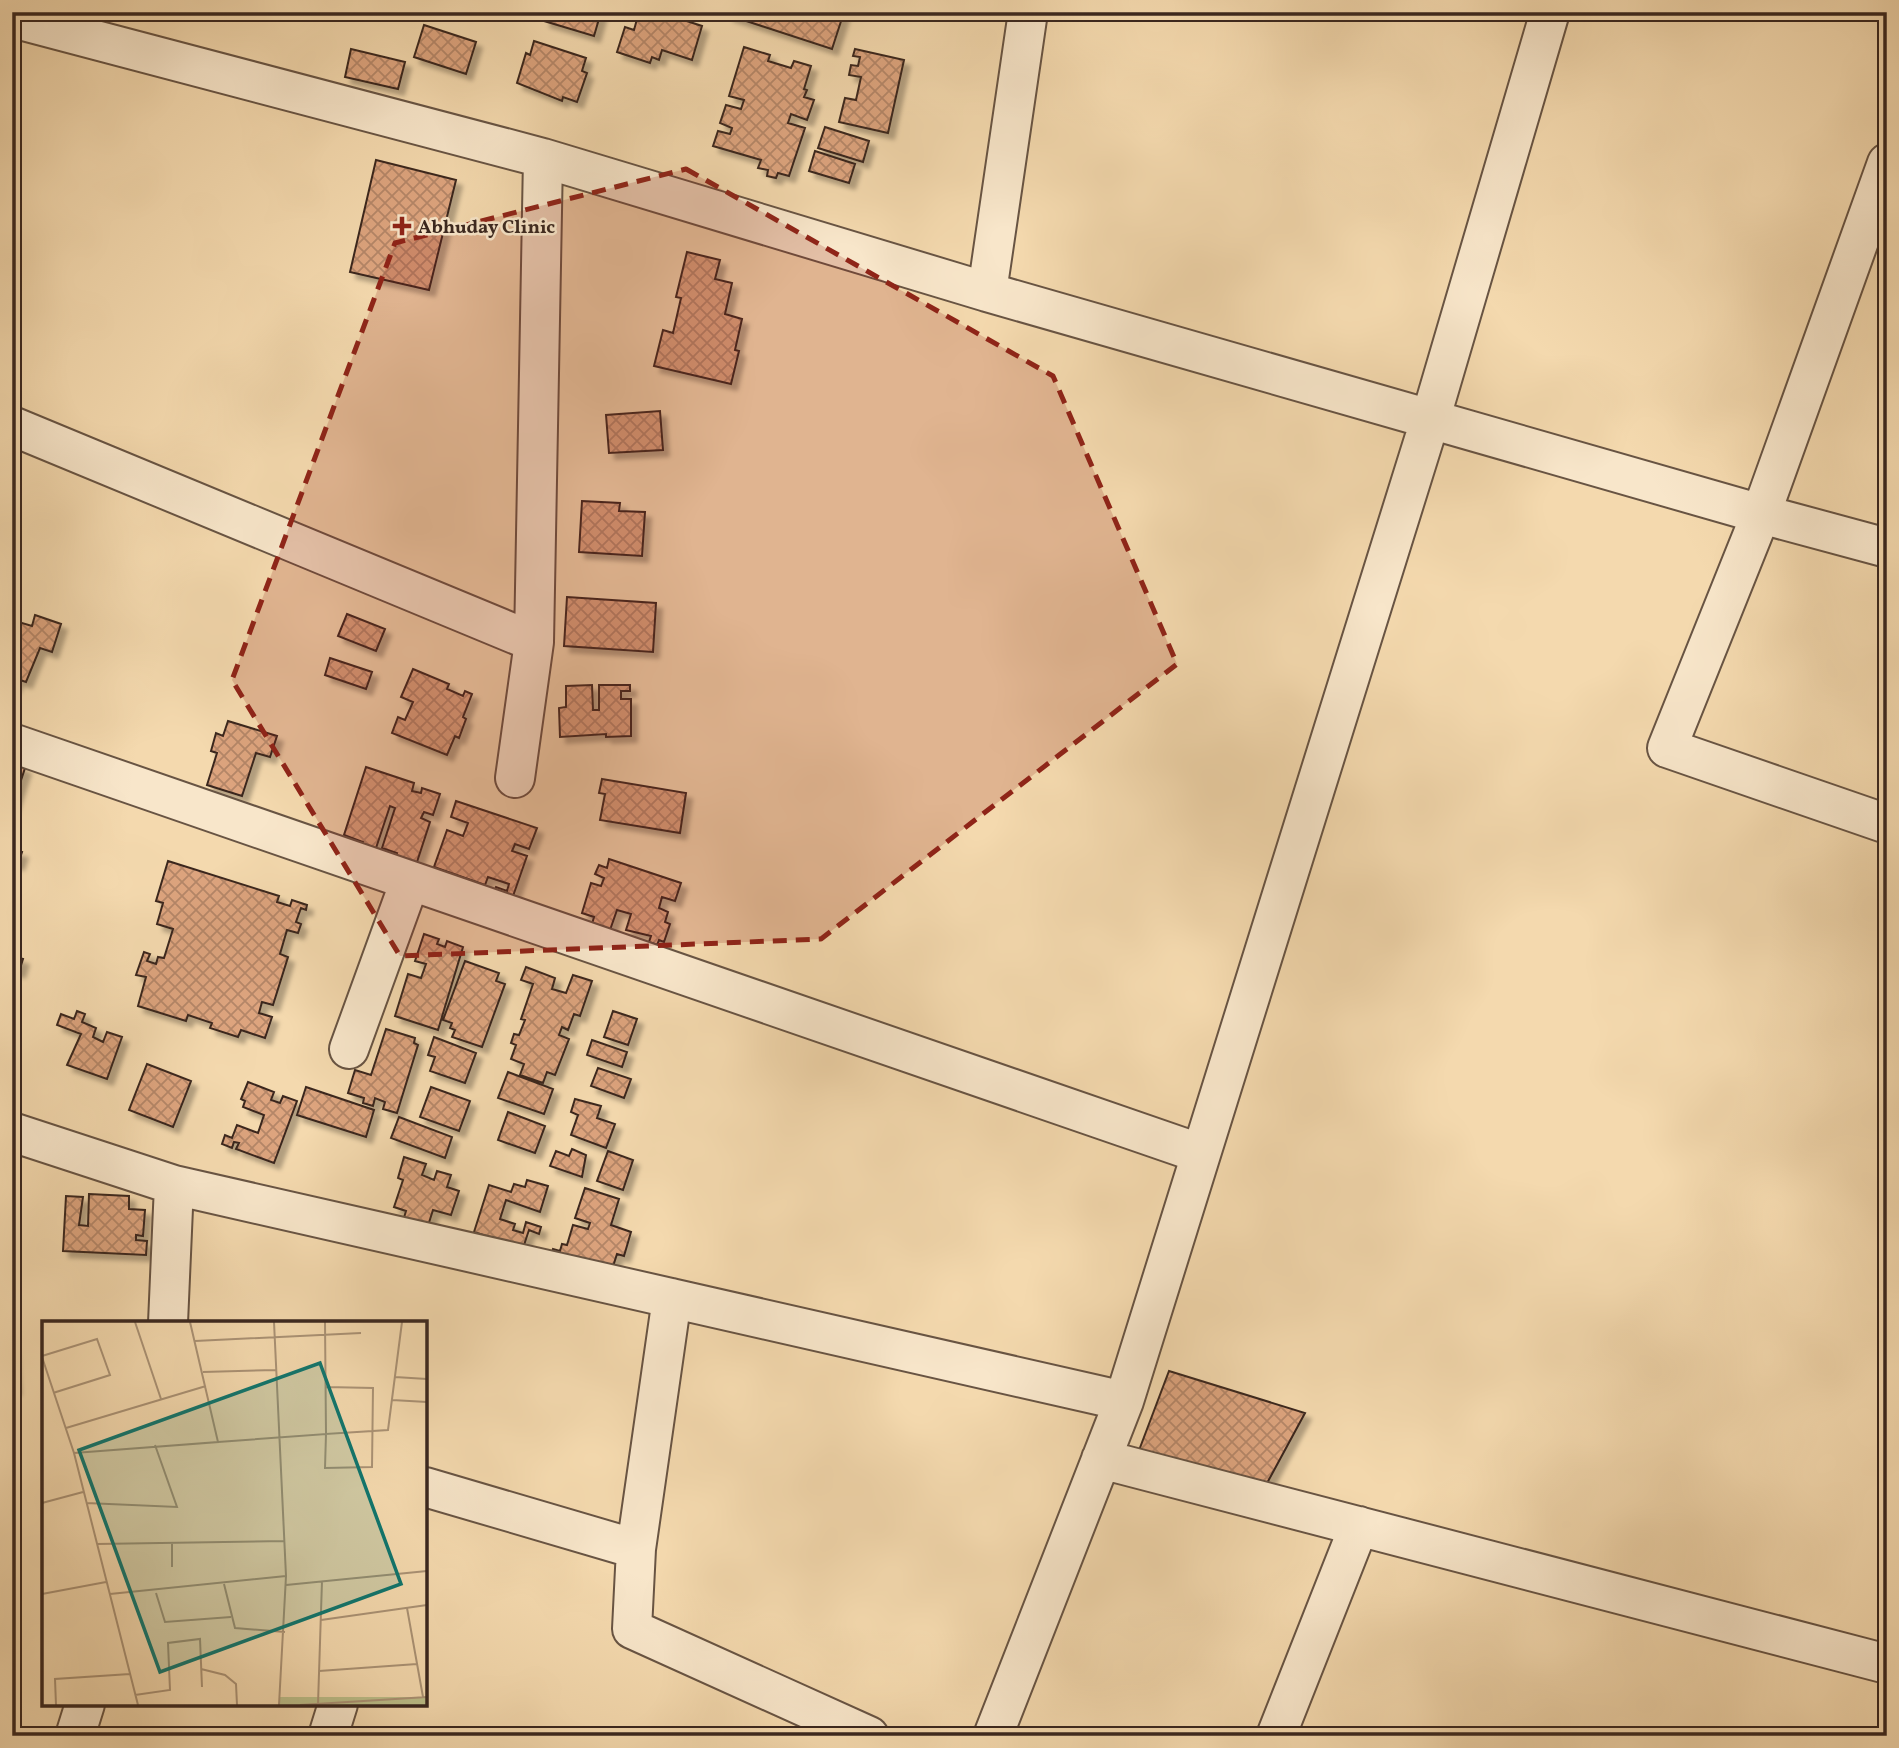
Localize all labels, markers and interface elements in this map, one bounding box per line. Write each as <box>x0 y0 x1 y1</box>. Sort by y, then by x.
place label: Abhuday Clinic <box>418 215 555 241</box>
marker: Abhuday Clinic <box>392 216 412 236</box>
inset map <box>42 1321 427 1706</box>

